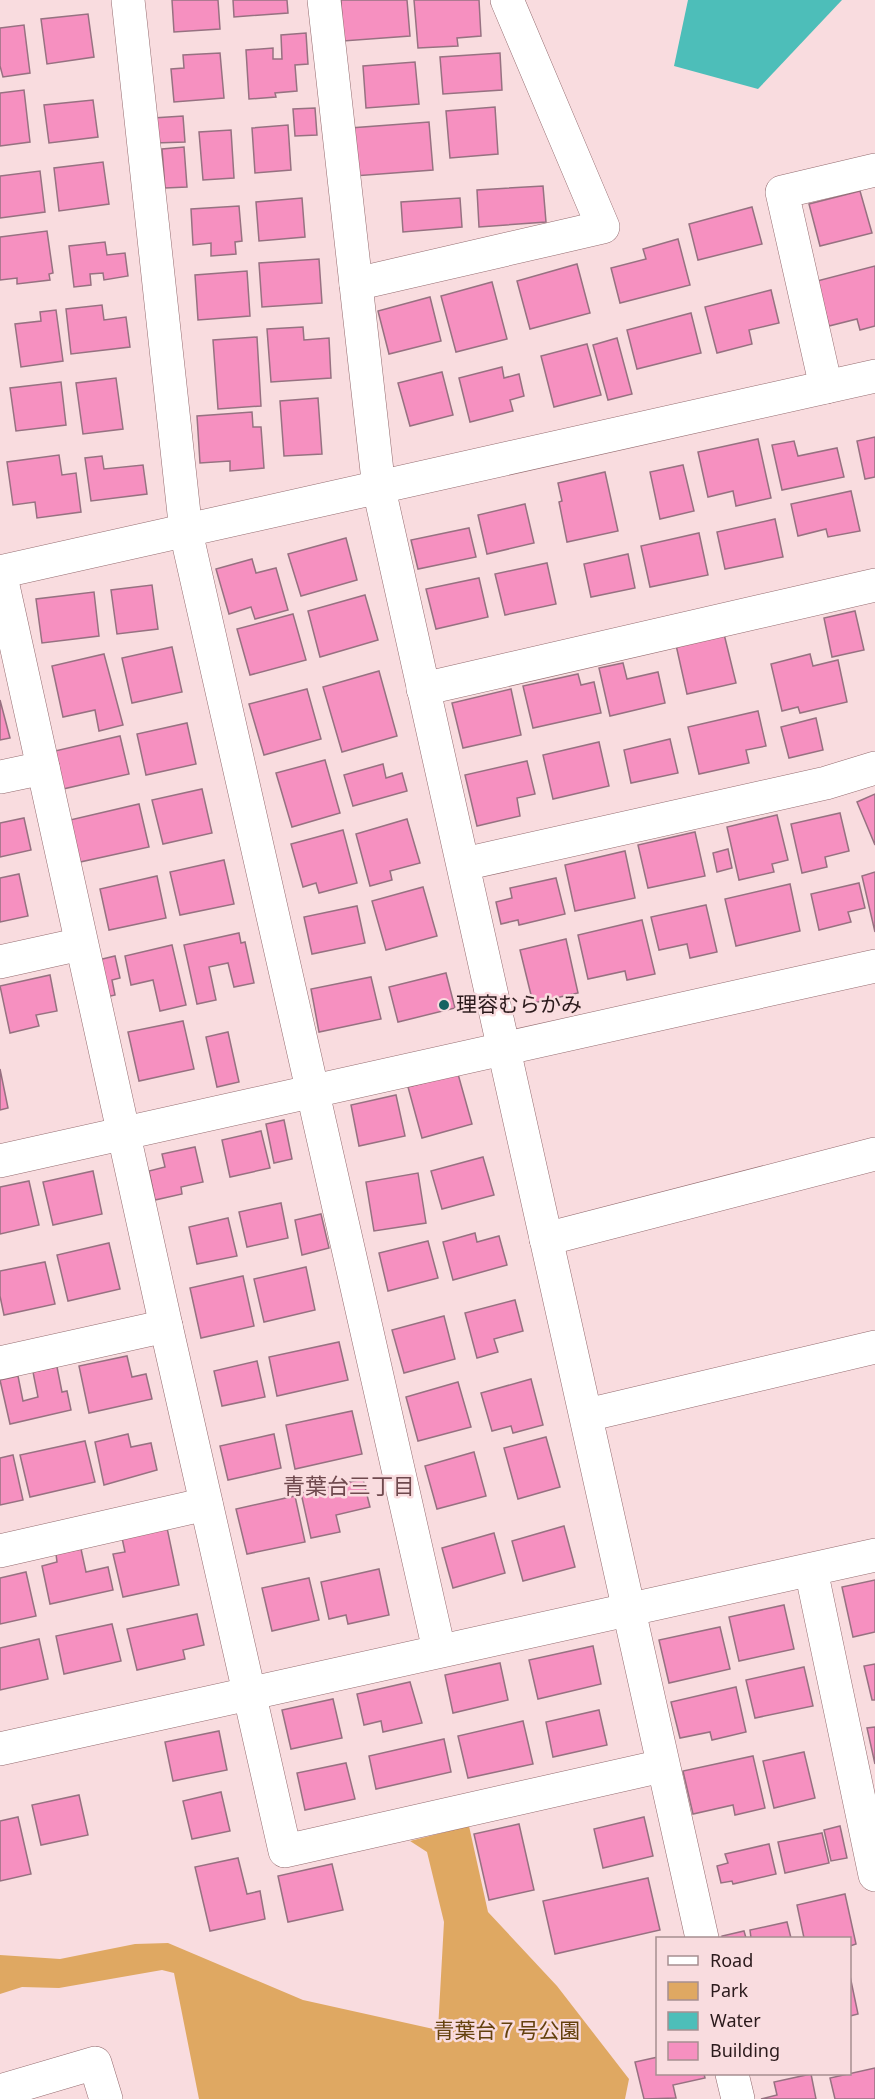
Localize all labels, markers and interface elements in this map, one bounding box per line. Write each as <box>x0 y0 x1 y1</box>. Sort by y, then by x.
place label: 理容むらかみ <box>456 990 582 1018</box>
marker: 理容むらかみ <box>437 998 451 1012</box>
district label: 青葉台三丁目 <box>283 1470 415 1500</box>
legend <box>656 1937 851 2075</box>
text: Road <box>710 1948 753 1972</box>
text: Park <box>710 1978 748 2002</box>
text: Water <box>710 2008 761 2032</box>
park label: 青葉台７号公園 <box>434 2016 581 2044</box>
text: Building <box>710 2038 780 2062</box>

